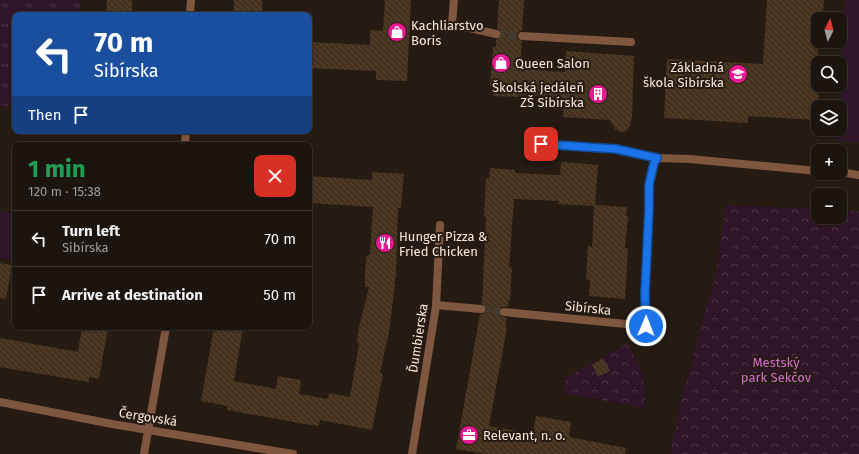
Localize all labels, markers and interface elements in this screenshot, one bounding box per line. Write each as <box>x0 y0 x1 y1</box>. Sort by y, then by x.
north arrow <box>811 12 847 48</box>
map controls <box>811 12 847 224</box>
place label: Kachliarstvo Boris <box>411 18 483 48</box>
shop icon: Kachliarstvo Boris <box>386 21 408 43</box>
text: 70 m <box>94 26 153 59</box>
icon: left <box>28 28 80 80</box>
shop icon: Queen Salon <box>490 52 512 74</box>
place label: Queen Salon <box>515 56 590 71</box>
button: search <box>811 56 847 92</box>
text: Sibírska <box>94 60 158 82</box>
place label: Základná škola Sibírska <box>643 60 724 90</box>
school or university icon: Základná škola Sibírska <box>727 63 749 85</box>
place label: Školská jedáleň ZŠ Sibírska <box>492 79 584 110</box>
building icon: Školská jedáleň ZŠ Sibírska <box>587 83 609 105</box>
button: layers <box>811 100 847 136</box>
icon: arrive <box>70 104 92 126</box>
text: Then <box>28 106 62 124</box>
pin <box>524 127 558 161</box>
icon: arrive <box>530 133 552 155</box>
button: + <box>811 144 847 180</box>
text: 1 min <box>28 155 86 183</box>
button: close <box>254 155 296 197</box>
text: 120 m · 15:38 <box>28 184 101 199</box>
button: − <box>811 188 847 224</box>
text: Turn left <box>62 222 120 240</box>
icon: left <box>28 228 50 250</box>
place label: Hunger Pizza & Fried Chicken <box>399 229 488 259</box>
text: 70 m <box>264 230 296 248</box>
restaurant icon: Hunger Pizza & Fried Chicken <box>374 232 396 254</box>
text: Sibírska <box>62 240 109 255</box>
icon: arrive <box>28 284 50 306</box>
text: Arrive at destination <box>62 286 203 304</box>
text: 50 m <box>263 286 296 304</box>
street label: Sibírska <box>564 298 612 318</box>
street label: Ďumbierska <box>404 302 431 374</box>
position arrow <box>625 305 667 347</box>
park label: Mestský park Sekčov <box>741 355 812 385</box>
street label: Čergovská <box>118 404 178 429</box>
office icon: Relevant, n. o. <box>458 424 480 446</box>
place label: Relevant, n. o. <box>483 428 566 443</box>

